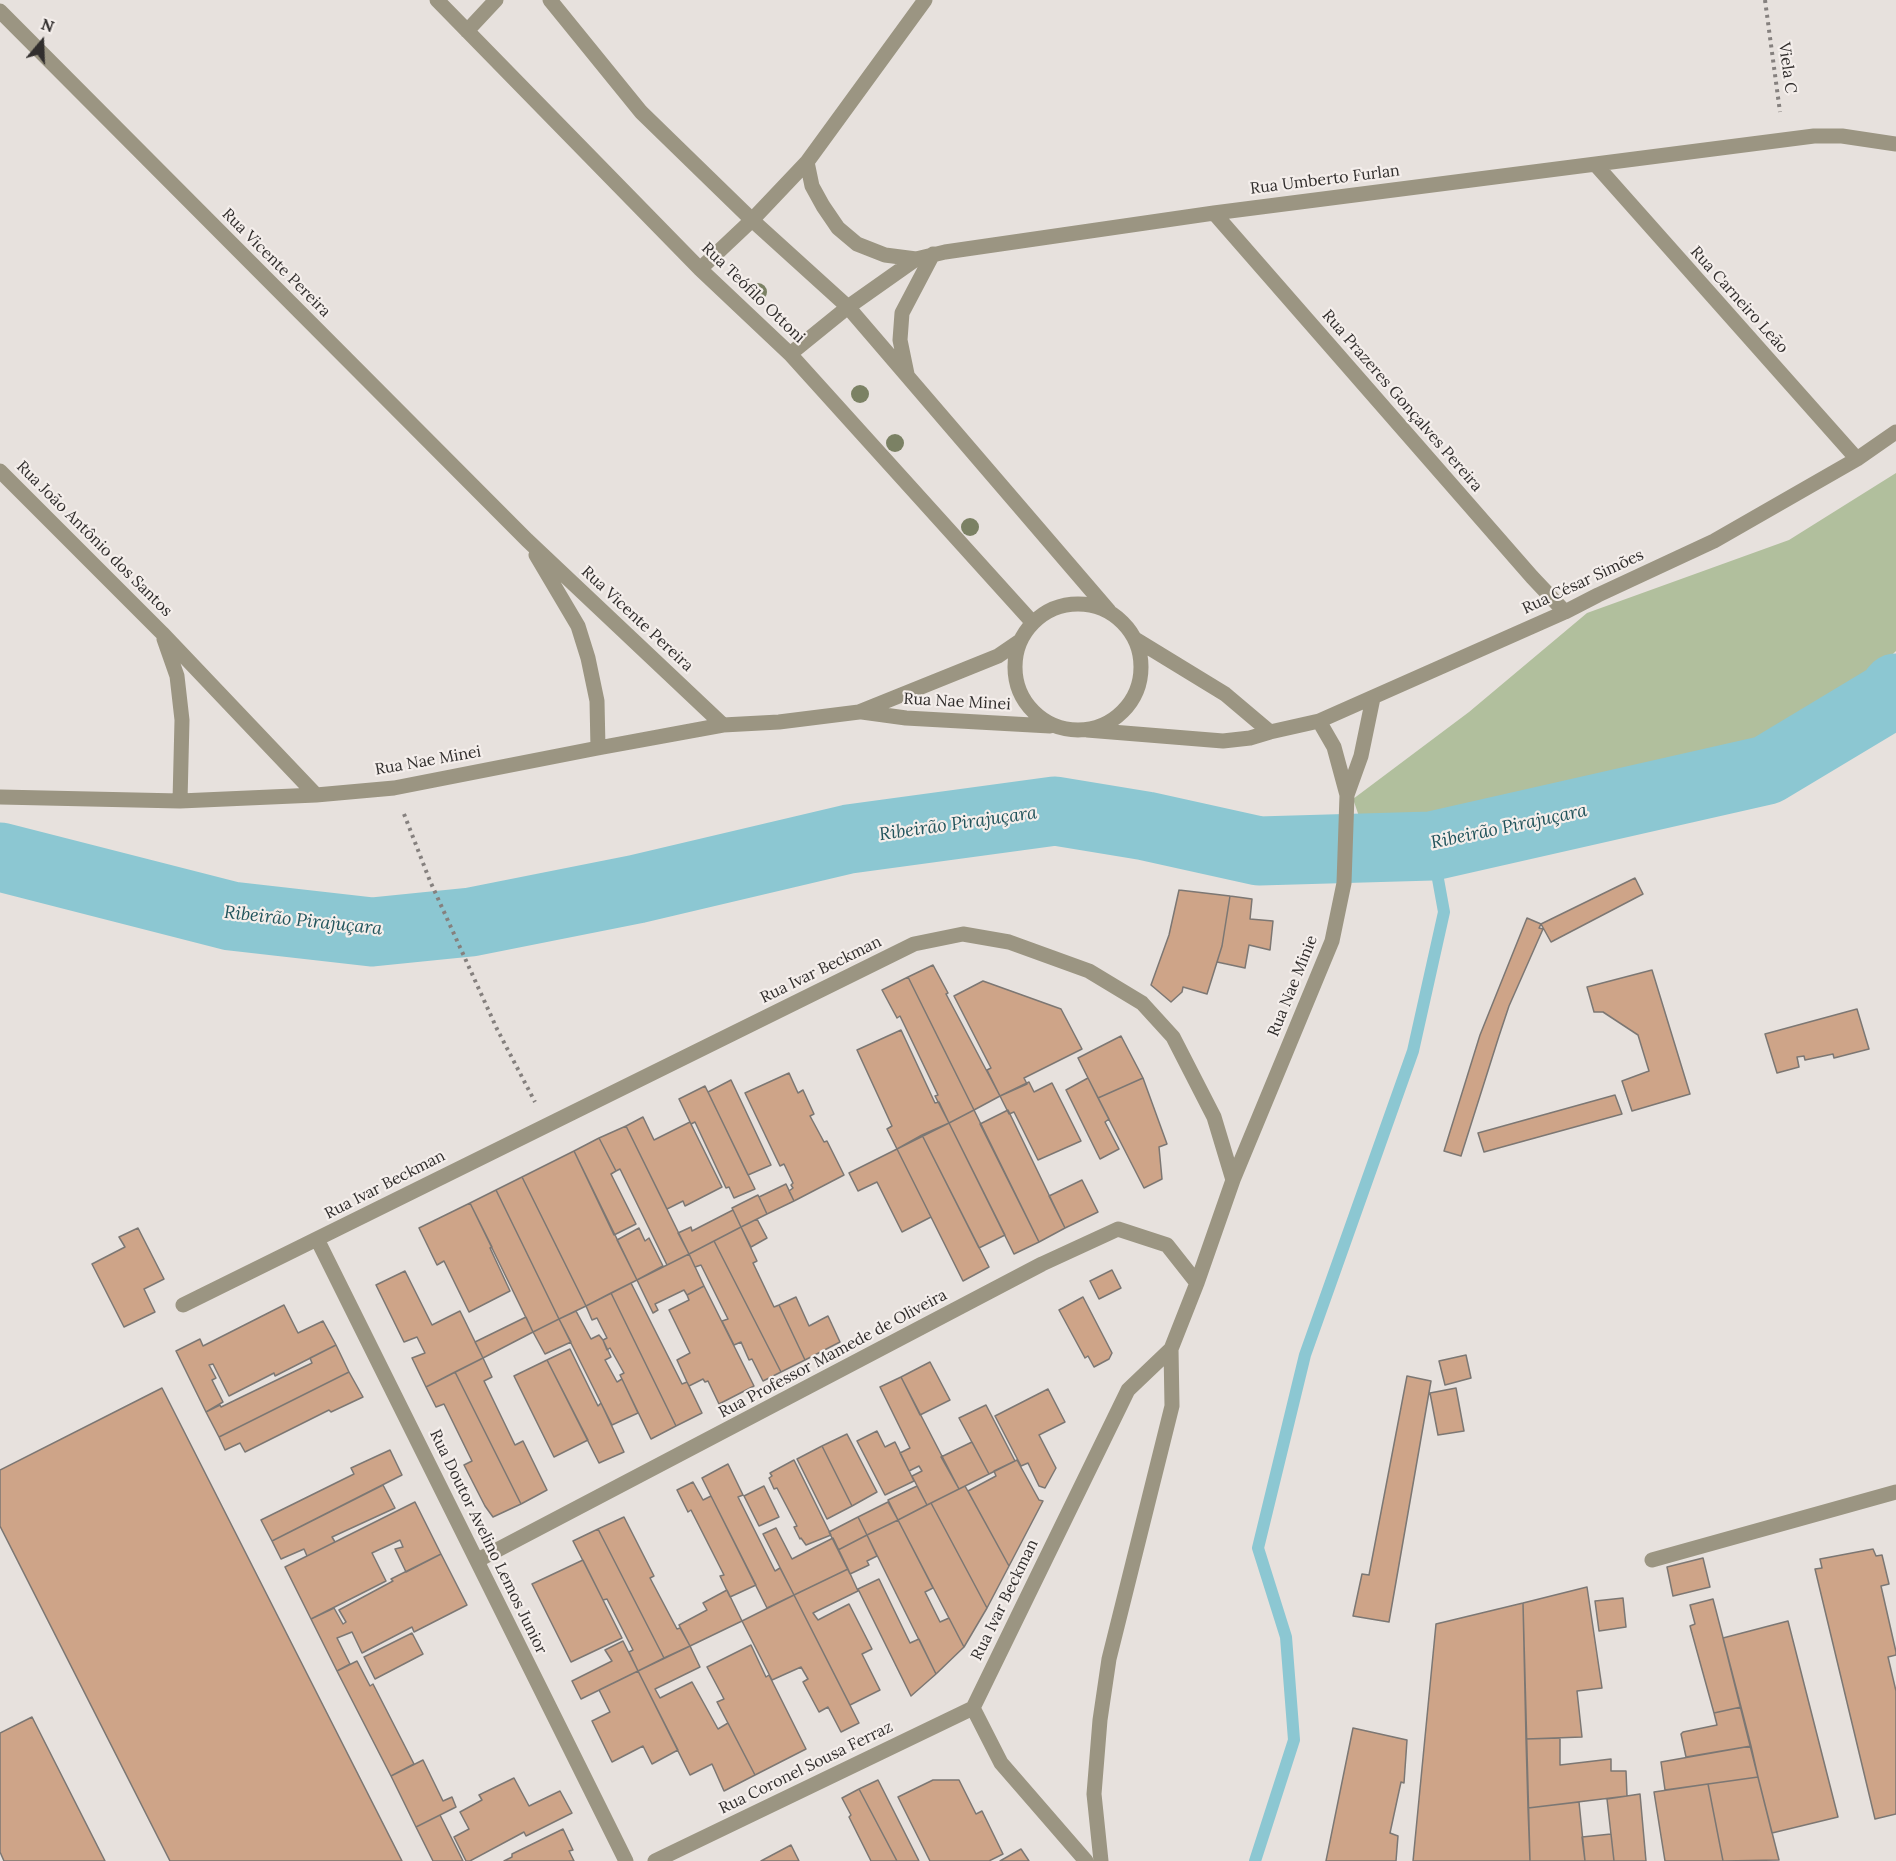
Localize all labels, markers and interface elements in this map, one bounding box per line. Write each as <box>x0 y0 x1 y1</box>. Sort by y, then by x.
north arrow <box>12 12 72 72</box>
text: N <box>39 14 57 36</box>
street label: Viela C <box>1774 41 1800 95</box>
street label: Rua Umberto Furlan <box>1249 161 1401 199</box>
street label: Rua Vicente Pereira <box>218 205 334 321</box>
street label: Rua Teófilo Ottoni <box>697 239 809 347</box>
street label: Rua Carneiro Leão <box>1686 243 1792 357</box>
street label: Rua Prazeres Gonçalves Pereira <box>1318 306 1486 496</box>
street label: Rua João Antônio dos Santos <box>12 457 176 621</box>
street label: Rua César Simões <box>1519 545 1647 619</box>
street label: Rua Vicente Pereira <box>577 562 697 676</box>
street label: Rua Nae Minei <box>903 690 1011 714</box>
street label: Rua Nae Minei <box>373 742 483 780</box>
water label: Ribeirão Pirajuçara <box>1429 800 1589 854</box>
water label: Ribeirão Pirajuçara <box>878 802 1038 846</box>
water label: Ribeirão Pirajuçara <box>223 902 383 940</box>
street label: Rua Ivar Beckman <box>757 932 885 1008</box>
street label: Rua Nae Minie <box>1264 933 1322 1039</box>
street label: Rua Ivar Beckman <box>322 1146 448 1224</box>
street label: Rua Professor Mamede de Oliveira <box>716 1286 950 1422</box>
street label: Rua Doutor Avelino Lemos Junior <box>425 1427 551 1657</box>
street label: Rua Ivar Beckman <box>967 1536 1043 1664</box>
street label: Rua Coronel Sousa Ferraz <box>716 1718 896 1818</box>

